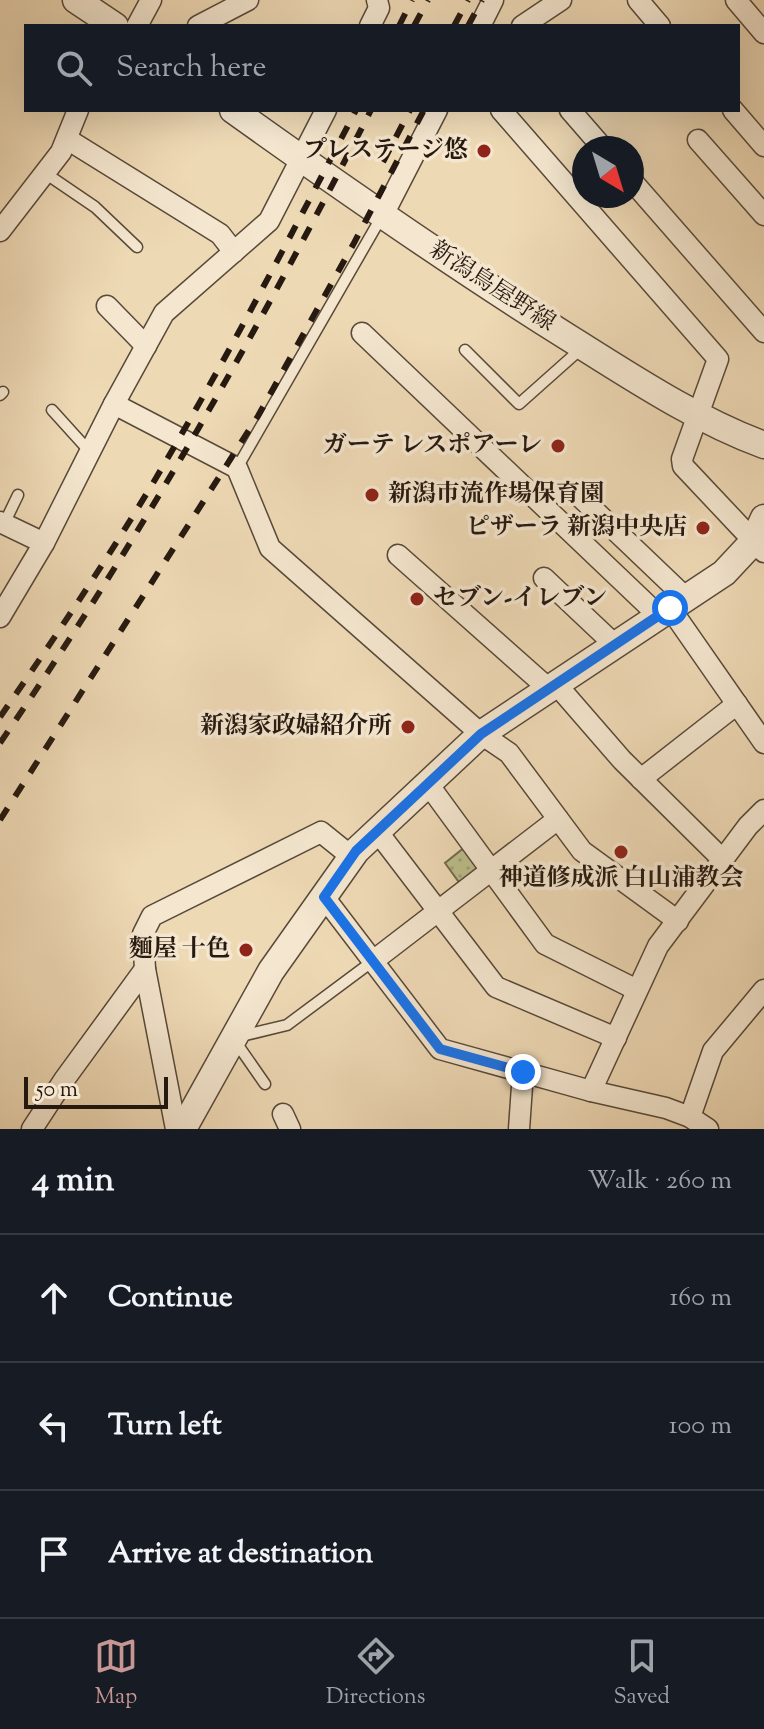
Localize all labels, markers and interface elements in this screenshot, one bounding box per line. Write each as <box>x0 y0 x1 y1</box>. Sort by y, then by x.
search box <box>24 24 740 112</box>
icon: search <box>52 46 96 90</box>
text: Search here <box>116 47 266 90</box>
place label: プレステージ悠 <box>303 134 468 168</box>
north arrow <box>572 136 644 208</box>
marker: プレステージ悠 <box>475 142 493 160</box>
street label: 新潟鳥屋野線 <box>422 234 562 340</box>
place label: ガーテ レスポアーレ <box>323 429 542 463</box>
marker: ガーテ レスポアーレ <box>549 437 567 455</box>
place label: 新潟市流作場保育園 <box>388 478 604 512</box>
marker: 新潟市流作場保育園 <box>363 486 381 504</box>
place label: ピザーラ 新潟中央店 <box>466 511 687 545</box>
marker: ピザーラ 新潟中央店 <box>694 519 712 537</box>
place label: セブン-イレブン <box>433 582 607 616</box>
marker: セブン-イレブン <box>408 590 426 608</box>
route start <box>652 590 688 626</box>
place label: 新潟家政婦紹介所 <box>200 710 392 744</box>
marker: 新潟家政婦紹介所 <box>399 718 417 736</box>
marker: 神道修成派 白山浦教会 <box>612 843 630 861</box>
place label: 神道修成派 白山浦教会 <box>498 862 744 896</box>
place label: 麵屋 十色 <box>129 933 230 967</box>
marker: 麵屋 十色 <box>237 941 255 959</box>
route end <box>505 1054 541 1090</box>
scale bar <box>24 1073 168 1109</box>
text: 50 m <box>36 1075 78 1107</box>
text: 4 min <box>32 1157 114 1206</box>
text: Walk · 260 m <box>587 1163 732 1200</box>
icon: ahead <box>32 1276 76 1320</box>
text: Continue <box>108 1277 233 1320</box>
text: 160 m <box>669 1280 732 1317</box>
icon: left <box>32 1404 76 1448</box>
text: Turn left <box>108 1405 222 1448</box>
text: 100 m <box>669 1408 732 1445</box>
icon: arrive <box>32 1532 76 1576</box>
text: Arrive at destination <box>108 1533 373 1576</box>
tab: Map <box>94 1634 138 1714</box>
tab: Directions <box>326 1634 425 1714</box>
tab: Saved <box>613 1634 670 1714</box>

